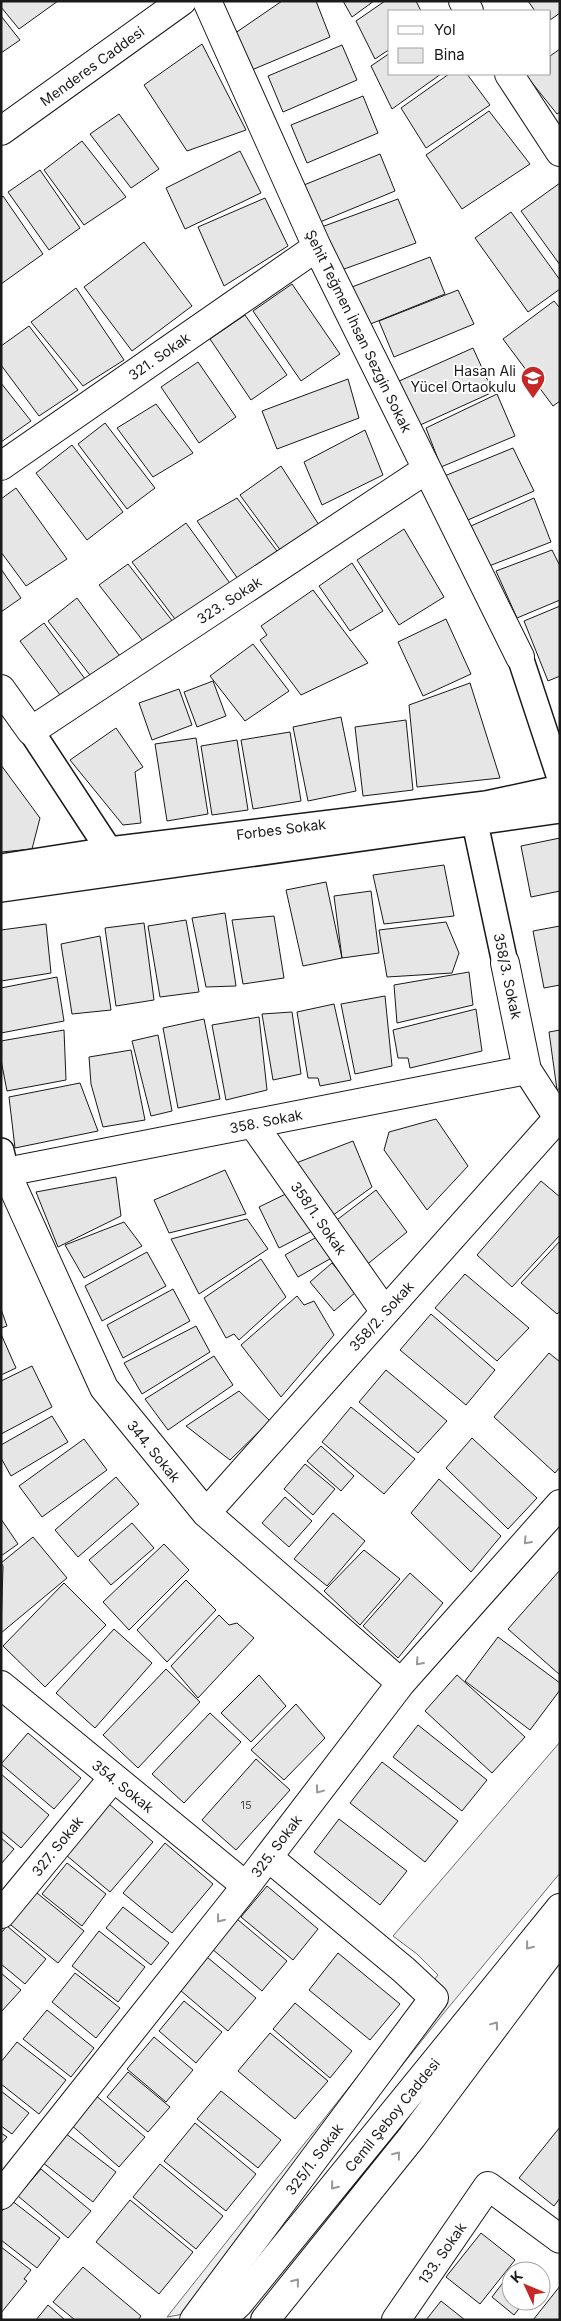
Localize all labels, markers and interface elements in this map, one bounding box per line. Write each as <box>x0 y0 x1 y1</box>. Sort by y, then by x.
legend <box>388 10 551 75</box>
text: Yol <box>434 20 456 39</box>
street label: Menderes Caddesi <box>37 23 147 109</box>
text: Bina <box>434 45 465 64</box>
street label: Şehit Teğmen İhsan Sezgin Sokak <box>302 227 416 435</box>
street label: 321. Sokak <box>125 328 193 383</box>
place label: Hasan Ali Yücel Ortaokulu <box>411 362 516 395</box>
school or university icon: Hasan Ali Yücel Ortaokulu <box>520 365 546 399</box>
street label: 323. Sokak <box>193 573 265 627</box>
street label: Forbes Sokak <box>235 815 327 843</box>
street label: 358/3. Sokak <box>491 931 526 1021</box>
street label: 358. Sokak <box>228 1106 304 1136</box>
street label: 358/1. Sokak <box>288 1178 351 1258</box>
street label: 358/2. Sokak <box>345 1277 417 1354</box>
street label: 344. Sokak <box>124 1417 184 1486</box>
one-way arrow <box>524 1535 533 1544</box>
one-way arrow <box>416 1656 425 1665</box>
street label: 354. Sokak <box>89 1756 157 1816</box>
one-way arrow <box>316 1784 325 1794</box>
house number: 15 <box>240 1798 252 1812</box>
street label: 325. Sokak <box>247 1811 305 1881</box>
street label: 327. Sokak <box>28 1812 86 1879</box>
one-way arrow <box>217 1913 226 1922</box>
one-way arrow <box>527 1940 535 1949</box>
one-way arrow <box>490 2022 498 2031</box>
street label: Cemil Şeboy Caddesi <box>341 2055 443 2175</box>
street label: 325/1. Sokak <box>282 2120 347 2198</box>
one-way arrow <box>392 2152 400 2161</box>
one-way arrow <box>332 2180 340 2189</box>
street label: 133. Sokak <box>415 2219 470 2287</box>
north arrow <box>501 2261 551 2311</box>
text: K <box>507 2267 526 2286</box>
one-way arrow <box>290 2279 298 2288</box>

